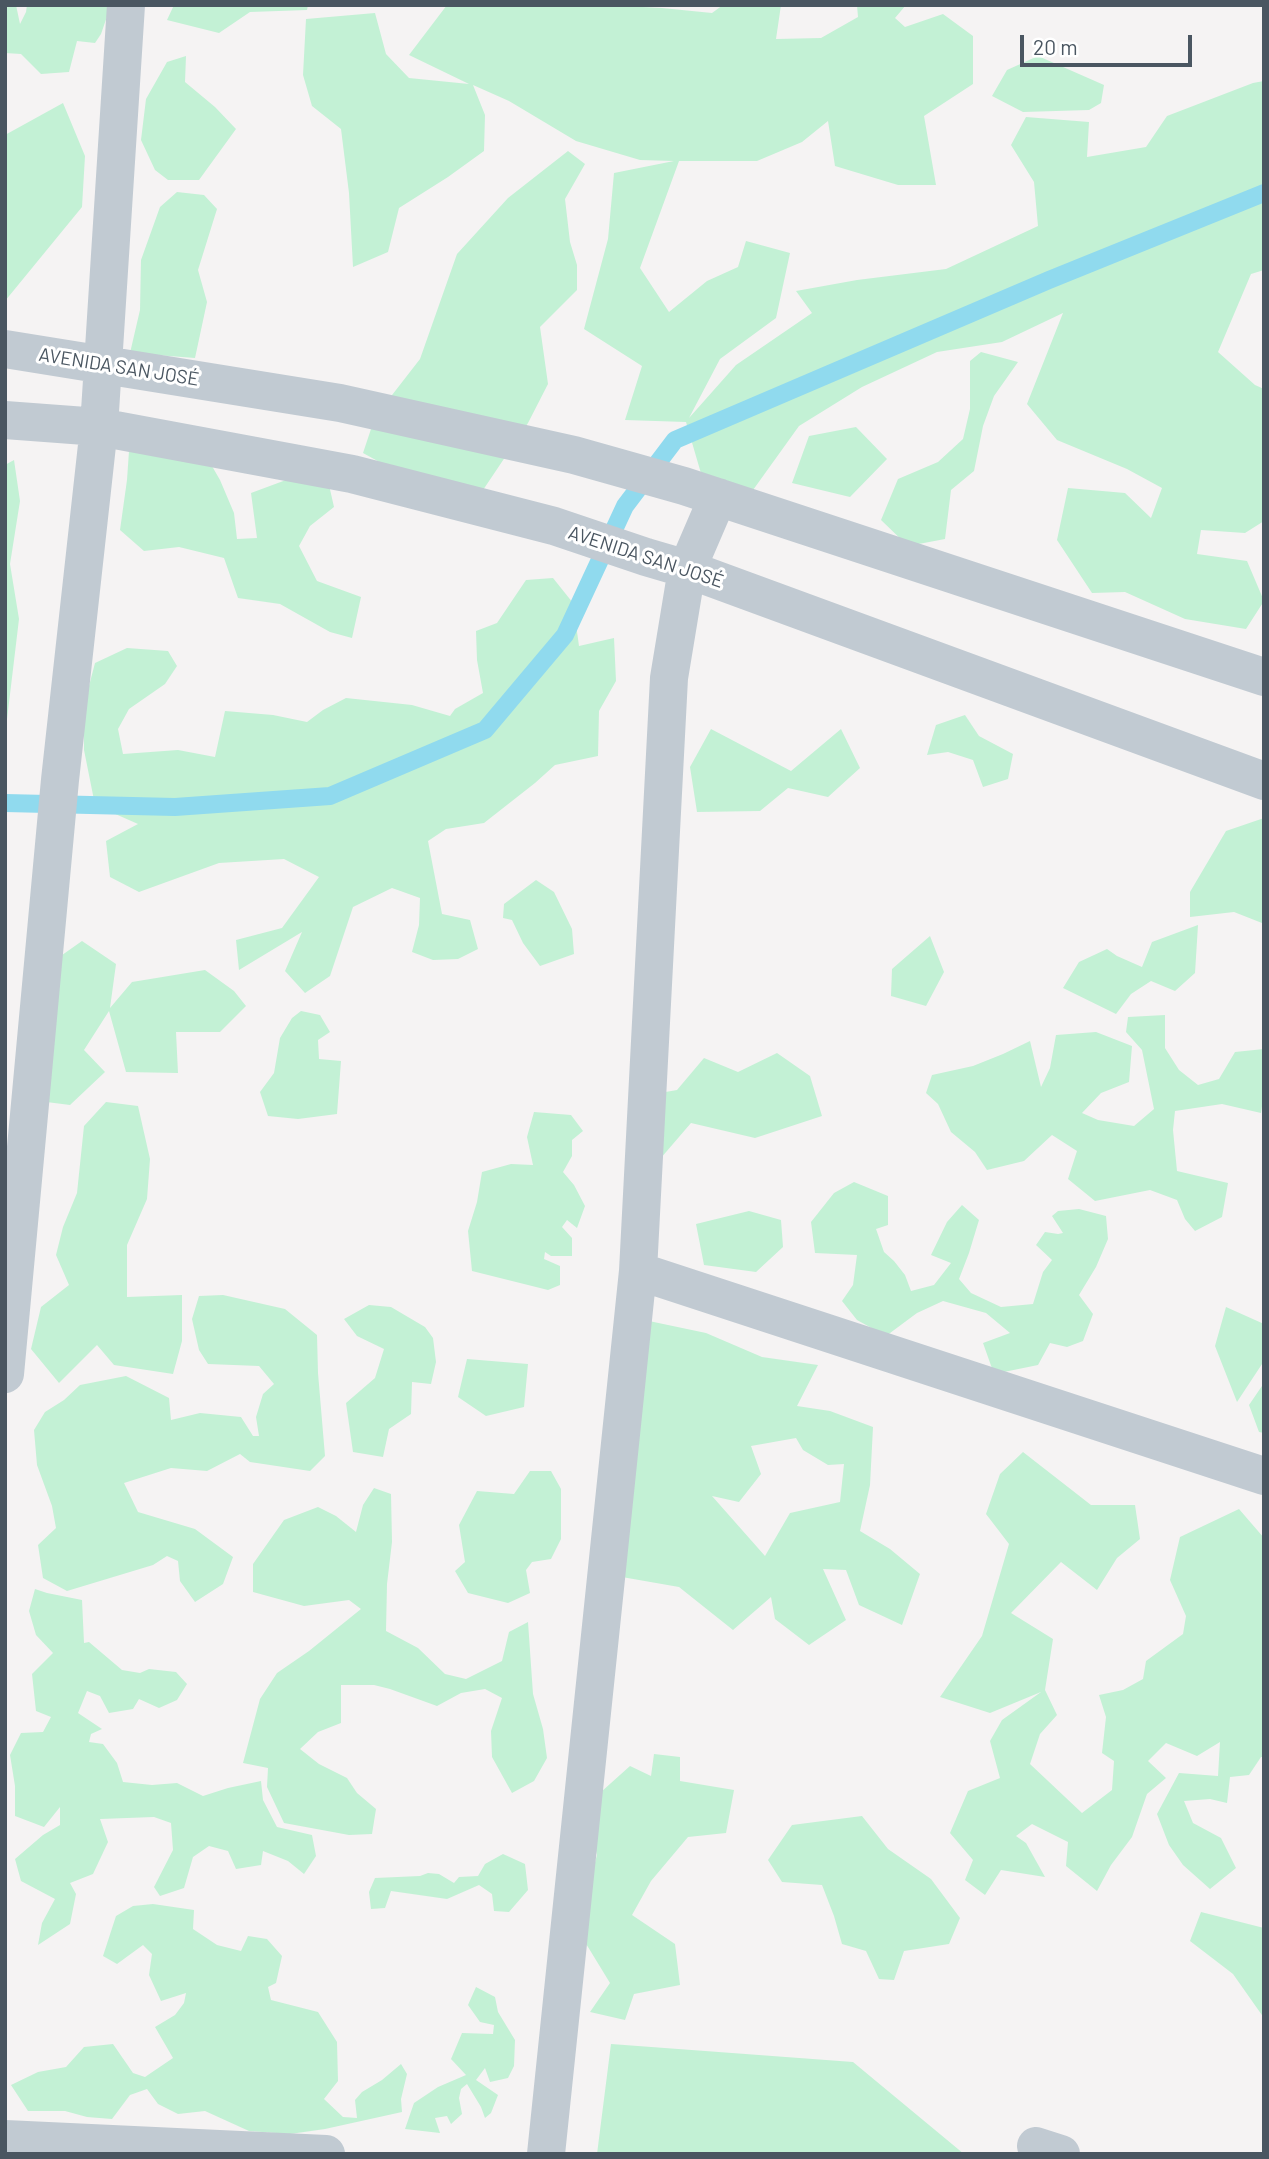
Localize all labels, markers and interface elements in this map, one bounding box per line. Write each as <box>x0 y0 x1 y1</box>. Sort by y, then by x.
scale bar <box>1024 21 1196 65</box>
text: 20 m <box>1033 34 1078 59</box>
street label: AVENIDA SAN JOSÉ <box>37 343 201 391</box>
street label: AVENIDA SAN JOSÉ <box>566 521 726 593</box>

